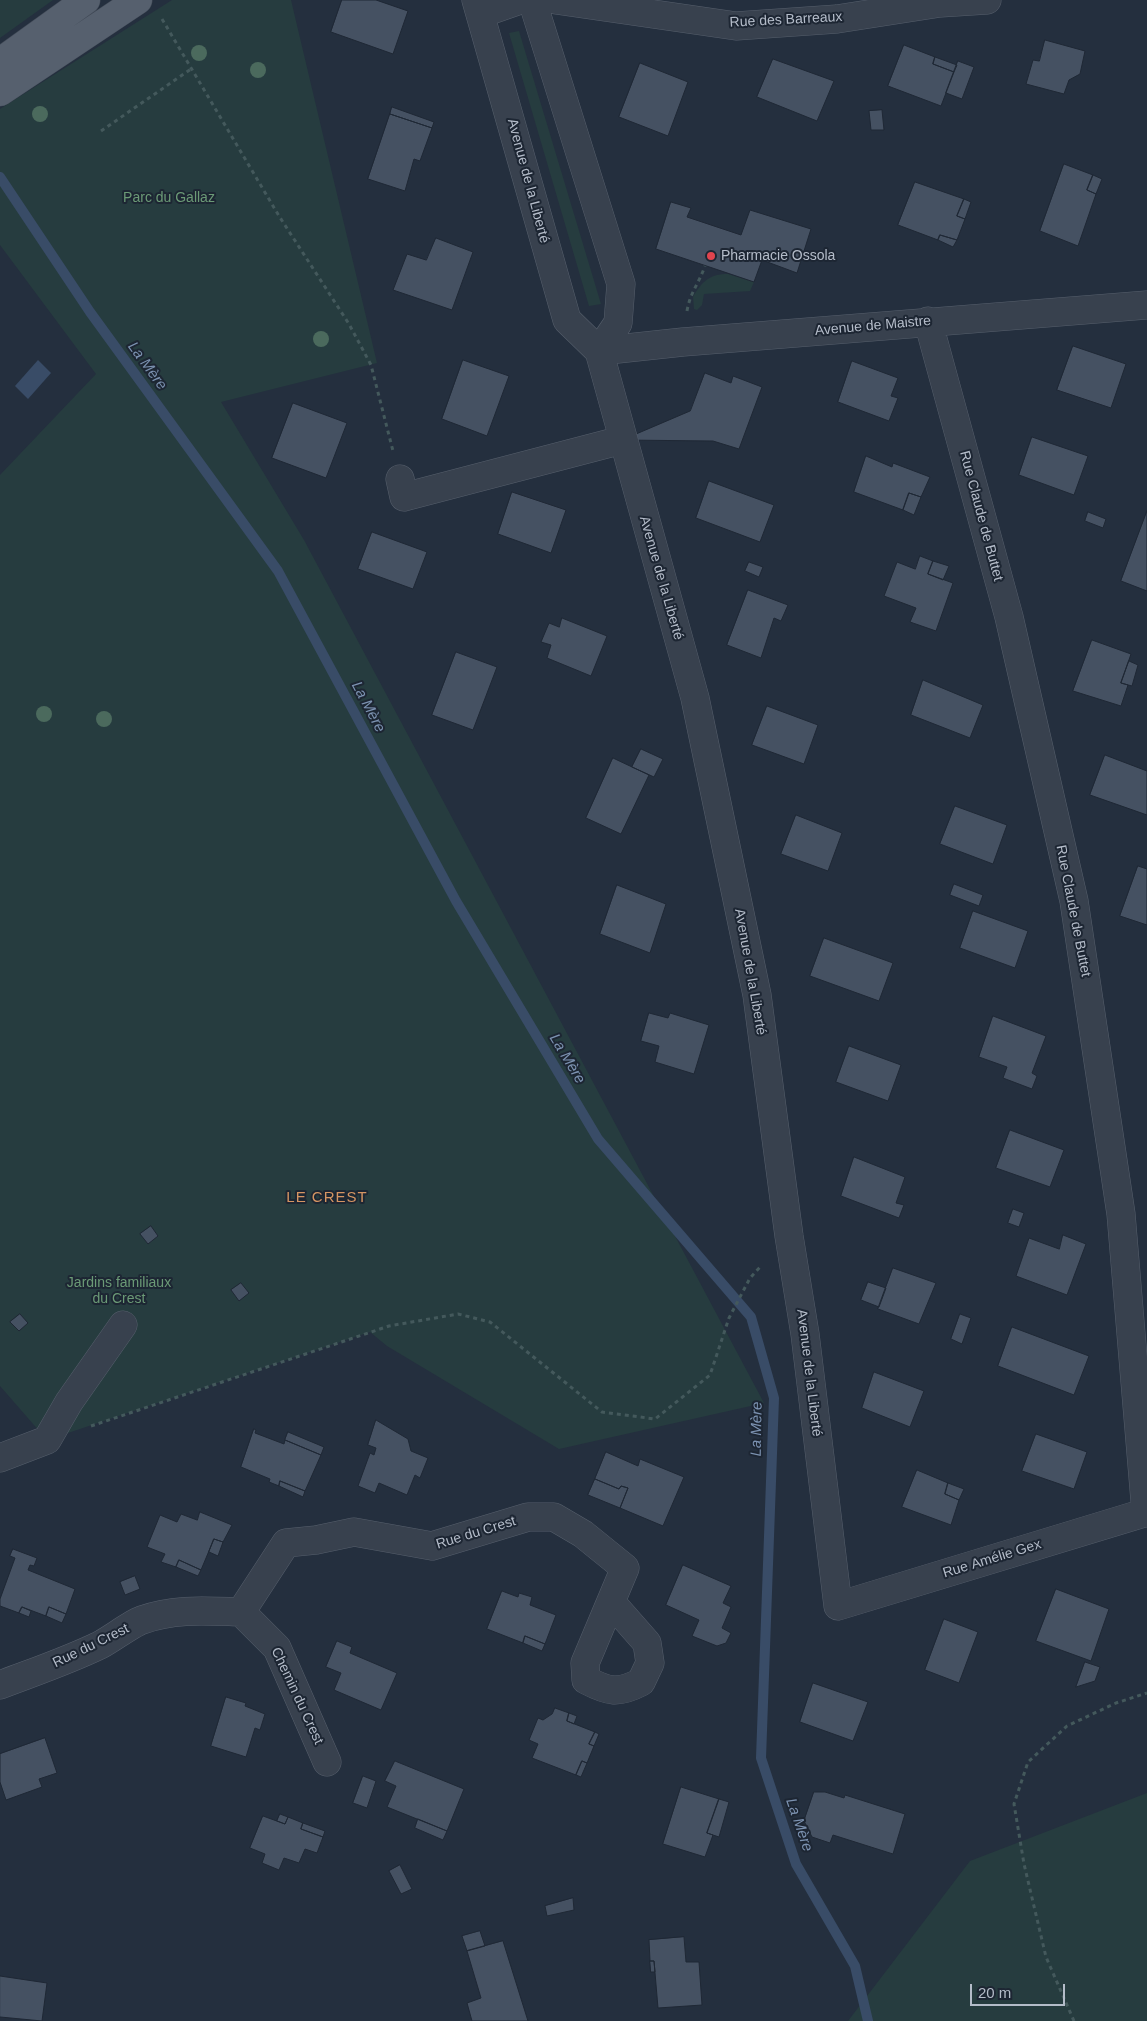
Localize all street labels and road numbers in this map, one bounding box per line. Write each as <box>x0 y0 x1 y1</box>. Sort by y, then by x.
street label: Rue des Barreaux <box>729 9 843 31</box>
street label: Avenue de la Liberté <box>503 117 553 245</box>
street label: Avenue de Maistre <box>814 313 932 339</box>
street label: Rue Claude de Buttet <box>956 449 1006 583</box>
street label: Avenue de la Liberté <box>635 514 687 642</box>
street label: Rue Claude de Buttet <box>1052 844 1094 978</box>
street label: Avenue de la Liberté <box>731 907 769 1037</box>
street label: Avenue de la Liberté <box>793 1308 825 1438</box>
street label: Rue du Crest <box>434 1513 518 1553</box>
street label: Rue Amélie Gex <box>941 1536 1043 1582</box>
street label: Rue du Crest <box>50 1620 132 1672</box>
street label: Chemin du Crest <box>267 1645 327 1747</box>

